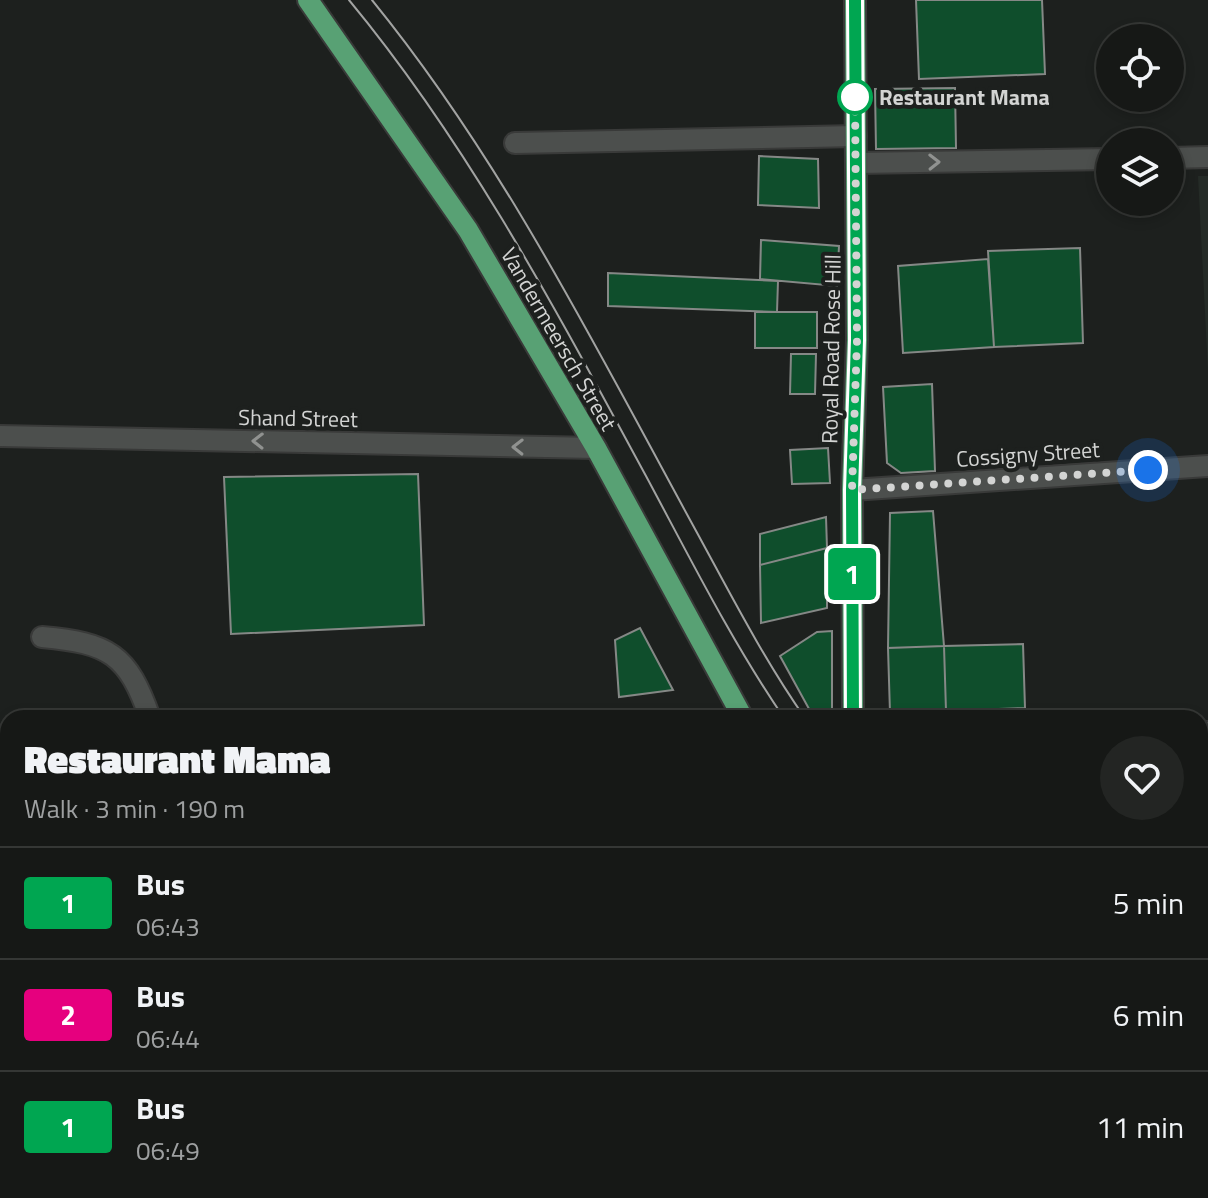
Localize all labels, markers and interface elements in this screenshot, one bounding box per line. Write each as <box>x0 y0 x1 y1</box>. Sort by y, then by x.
map controls <box>1096 24 1184 216</box>
button: locate <box>1096 24 1184 112</box>
marker: Restaurant Mama <box>838 80 872 114</box>
place label: Restaurant Mama <box>879 80 1050 114</box>
button: layers <box>1096 128 1184 216</box>
one-way arrow <box>928 153 941 171</box>
street label: Vandermeersch Street <box>493 241 626 437</box>
street label: Royal Road Rose Hill <box>812 254 850 444</box>
street label: Shand Street <box>238 400 358 436</box>
street label: Cossigny Street <box>955 432 1101 476</box>
one-way arrow <box>251 433 264 450</box>
one-way arrow <box>511 438 524 456</box>
your location <box>1128 450 1168 490</box>
line badge: 1 <box>826 548 878 600</box>
text: 1 <box>844 552 860 595</box>
text: Restaurant Mama <box>24 730 331 788</box>
button: heart <box>1100 736 1184 820</box>
text: Walk · 3 min · 190 m <box>24 789 245 828</box>
text: Bus <box>136 861 185 907</box>
text: 5 min <box>1113 880 1184 926</box>
text: 1 <box>60 881 76 924</box>
text: 06:43 <box>136 907 200 946</box>
text: Bus <box>136 973 185 1019</box>
text: 6 min <box>1113 992 1184 1038</box>
text: 2 <box>60 993 76 1036</box>
text: 06:44 <box>136 1019 200 1058</box>
text: Bus <box>136 1085 185 1131</box>
text: 11 min <box>1096 1104 1184 1150</box>
text: 1 <box>60 1105 76 1148</box>
text: 06:49 <box>136 1131 200 1170</box>

